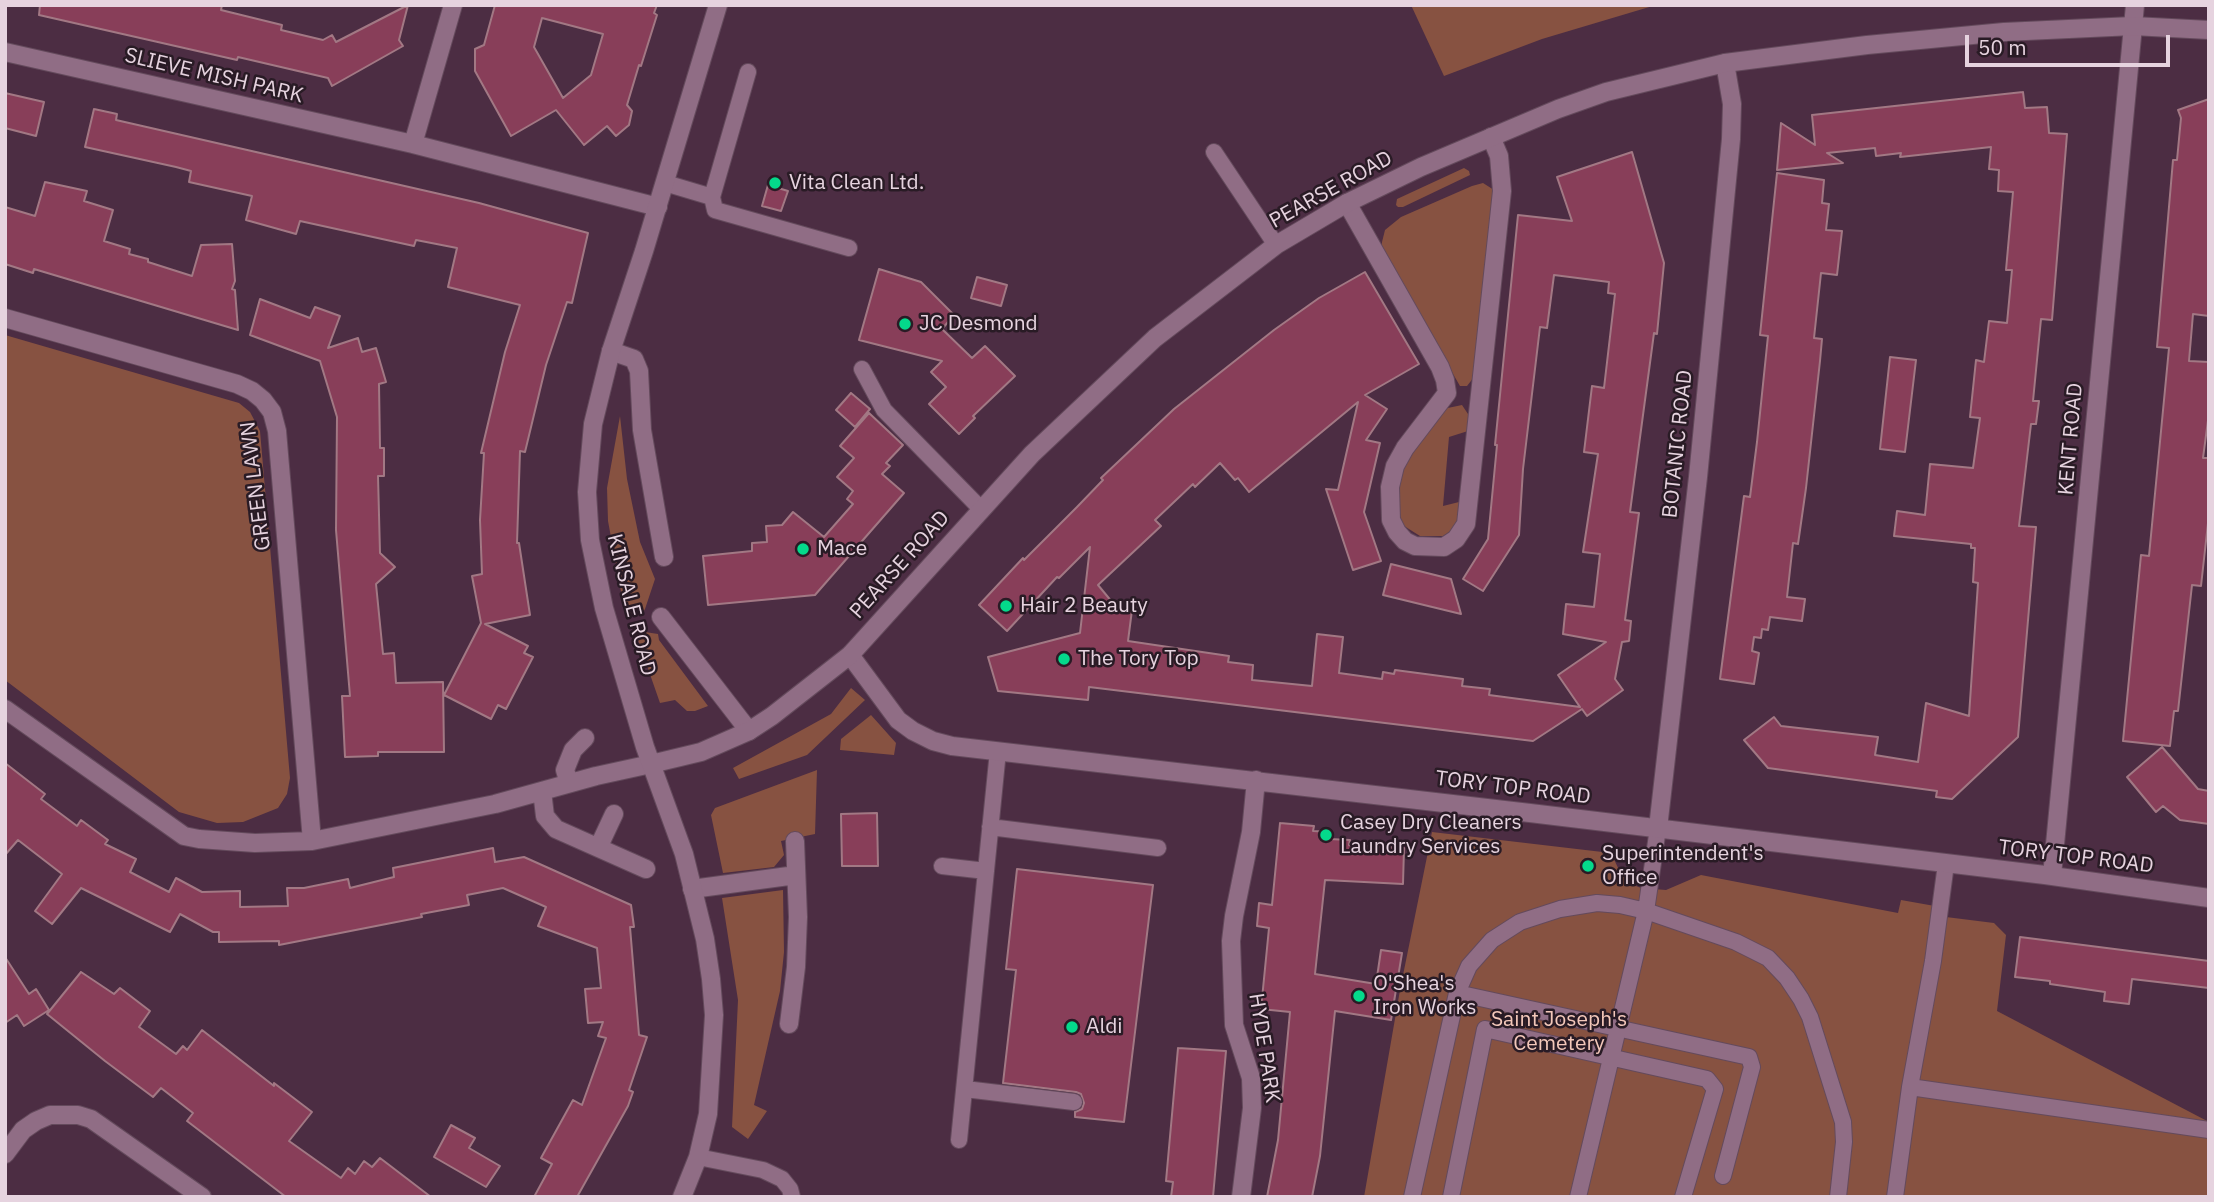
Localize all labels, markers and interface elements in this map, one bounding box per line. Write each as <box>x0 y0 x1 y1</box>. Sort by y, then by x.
scale bar <box>1969 21 2174 65</box>
text: 50 m <box>1978 33 2027 61</box>
street label: SLIEVE MISH PARK <box>122 43 306 109</box>
street label: PEARSE ROAD <box>1265 146 1397 234</box>
place label: Vita Clean Ltd. <box>789 170 924 196</box>
marker: Vita Clean Ltd. <box>767 175 783 191</box>
place label: JC Desmond <box>919 311 1038 337</box>
marker: JC Desmond <box>897 316 913 332</box>
street label: BOTANIC ROAD <box>1658 369 1698 519</box>
street label: KENT ROAD <box>2054 382 2088 496</box>
street label: GREEN LAWN <box>236 420 276 552</box>
street label: PEARSE ROAD <box>845 506 955 624</box>
street label: KINSALE ROAD <box>601 531 661 679</box>
place label: Mace <box>817 536 867 562</box>
marker: Mace <box>795 541 811 557</box>
place label: Hair 2 Beauty <box>1020 593 1148 619</box>
marker: Hair 2 Beauty <box>998 598 1014 614</box>
place label: The Tory Top <box>1078 646 1199 672</box>
marker: The Tory Top <box>1056 651 1072 667</box>
street label: TORY TOP ROAD <box>1434 766 1592 810</box>
place label: Casey Dry Cleaners Laundry Services <box>1340 810 1522 860</box>
marker: Casey Dry Cleaners Laundry Services <box>1318 827 1334 843</box>
street label: TORY TOP ROAD <box>1997 835 2155 879</box>
place label: Superintendent's Office <box>1602 841 1764 891</box>
marker: Superintendent's Office <box>1580 858 1596 874</box>
place label: O'Shea's Iron Works <box>1373 971 1477 1021</box>
marker: O'Shea's Iron Works <box>1351 988 1367 1004</box>
street label: HYDE PARK <box>1243 991 1285 1105</box>
park label: Saint Joseph's Cemetery <box>1491 1007 1627 1057</box>
place label: Aldi <box>1086 1014 1123 1040</box>
marker: Aldi <box>1064 1019 1080 1035</box>

